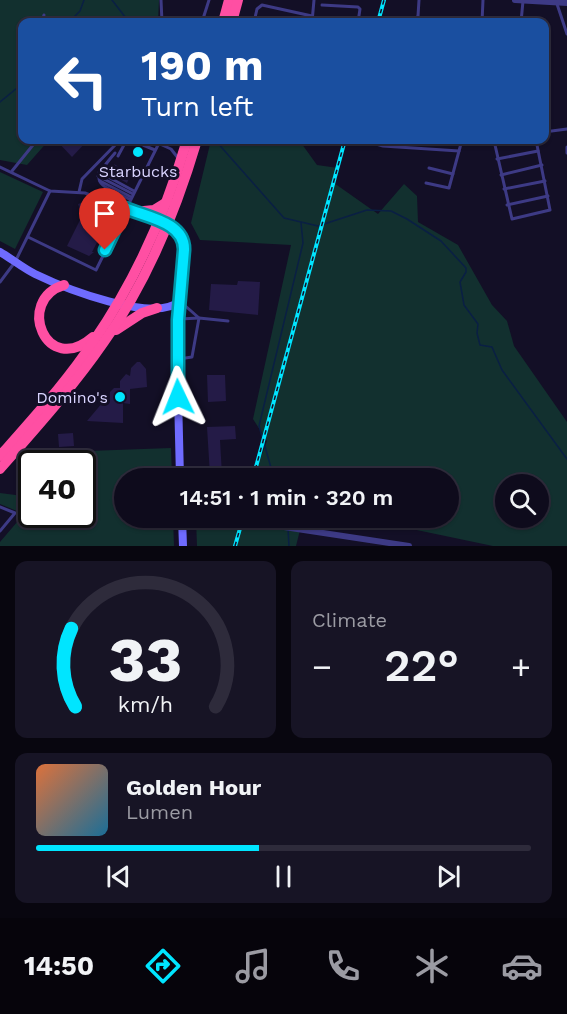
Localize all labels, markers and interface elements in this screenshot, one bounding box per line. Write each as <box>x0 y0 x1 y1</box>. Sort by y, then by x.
text: 190 m <box>141 41 264 90</box>
icon: left <box>42 42 120 120</box>
text: Turn left <box>141 91 253 123</box>
marker: Starbucks <box>131 145 145 159</box>
place label: Starbucks <box>99 162 177 181</box>
pin <box>79 188 130 250</box>
icon: arrive <box>88 197 121 230</box>
position arrow <box>146 365 210 429</box>
place label: Domino's <box>36 388 108 407</box>
marker: Domino's <box>113 390 127 404</box>
speed limit sign: 40 <box>18 450 96 528</box>
map controls <box>495 474 549 528</box>
button: search <box>495 474 549 528</box>
text: 14:51 · 1 min · 320 m <box>180 485 393 510</box>
text: Climate <box>312 608 387 632</box>
text: 33 <box>108 623 182 696</box>
text: 22° <box>384 639 459 692</box>
text: − <box>312 647 332 686</box>
text: + <box>511 647 531 686</box>
text: km/h <box>118 692 173 717</box>
text: Golden Hour <box>126 775 261 800</box>
text: Lumen <box>126 800 193 824</box>
icon: previous <box>102 860 135 893</box>
icon: pause <box>267 860 300 893</box>
icon: next <box>432 860 465 893</box>
icon: directions <box>142 945 184 987</box>
icon: music <box>232 945 274 987</box>
icon: phone <box>322 945 364 987</box>
icon: climate <box>411 945 453 987</box>
icon: car <box>501 945 543 987</box>
text: 14:50 <box>24 950 94 982</box>

